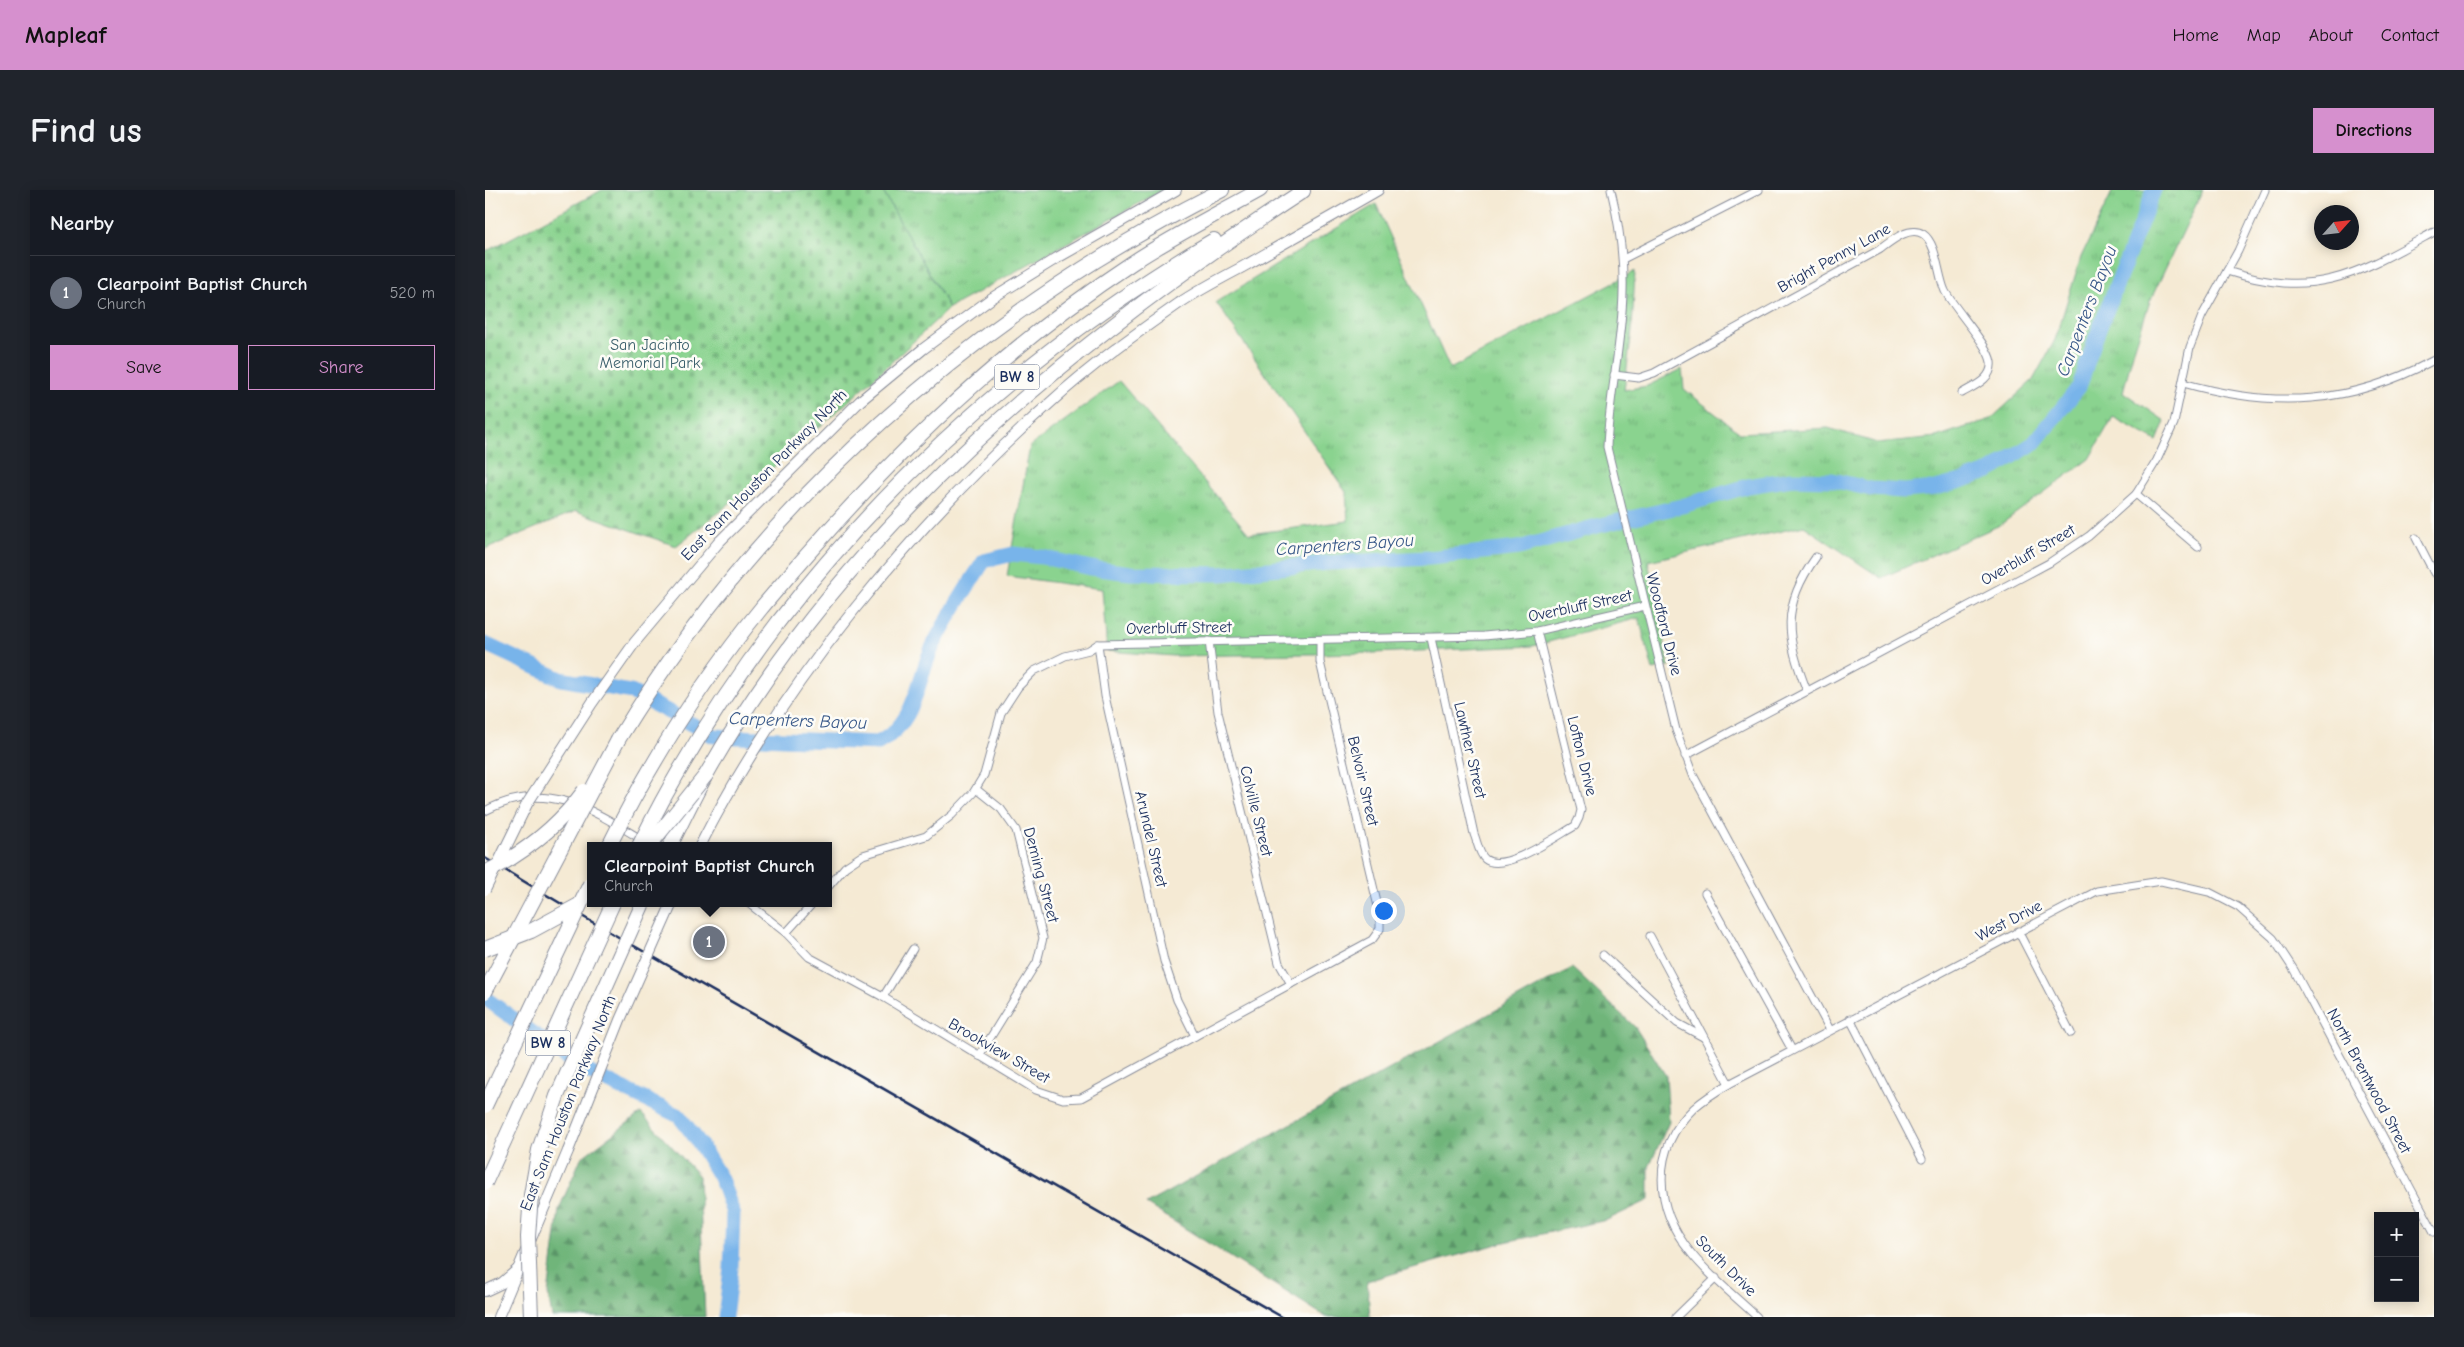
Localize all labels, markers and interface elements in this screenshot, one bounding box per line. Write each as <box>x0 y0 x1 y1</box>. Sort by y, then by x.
text: Mapleaf <box>25 21 106 49</box>
text: Home <box>2172 25 2219 46</box>
text: Map <box>2247 25 2281 46</box>
text: About <box>2309 25 2353 46</box>
text: Contact <box>2381 25 2439 46</box>
button: Directions <box>2313 108 2434 153</box>
text: Find us <box>30 110 142 151</box>
north arrow <box>2314 205 2359 250</box>
text: Nearby <box>50 211 114 235</box>
street label: Bright Penny Lane <box>1774 220 1894 296</box>
water label: Carpenters Bayou <box>2052 243 2122 379</box>
text: Clearpoint Baptist Church <box>97 273 308 295</box>
text: 1 <box>63 284 69 302</box>
text: 520 m <box>390 284 435 302</box>
text: Church <box>97 295 146 313</box>
park label: San Jacinto Memorial Park <box>600 336 701 372</box>
button: Save <box>50 345 238 390</box>
button: Share <box>248 345 435 390</box>
road number: BW 8 <box>995 364 1039 390</box>
street label: East Sam Houston Parkway North <box>677 386 851 564</box>
street label: Overbluff Street <box>1978 521 2079 589</box>
water label: Carpenters Bayou <box>1275 530 1415 560</box>
street label: Woodford Drive <box>1643 571 1685 677</box>
street label: Overbluff Street <box>1526 586 1634 626</box>
street label: Overbluff Street <box>1126 618 1232 638</box>
street label: Lawther Street <box>1450 700 1490 800</box>
water label: Carpenters Bayou <box>728 708 868 734</box>
street label: Lofton Drive <box>1563 714 1601 798</box>
street label: Belvoir Street <box>1344 734 1382 828</box>
street label: Colville Street <box>1236 764 1276 858</box>
street label: Arundel Street <box>1131 789 1171 889</box>
street label: Deming Street <box>1020 825 1062 925</box>
popup <box>587 842 832 907</box>
text: Clearpoint Baptist Church <box>604 855 815 877</box>
text: Church <box>604 877 653 895</box>
street label: West Drive <box>1973 897 2045 945</box>
your location <box>1371 898 1397 924</box>
pin: 1 <box>693 923 725 961</box>
street label: East Sam Houston Parkway North <box>516 993 620 1213</box>
street label: North Brentwood Street <box>2323 1006 2415 1157</box>
street label: Brookview Street <box>945 1015 1053 1088</box>
road number: BW 8 <box>525 1030 571 1056</box>
map controls <box>2374 1212 2419 1302</box>
button: + <box>2374 1212 2419 1257</box>
street label: South Drive <box>1692 1232 1760 1300</box>
button: − <box>2374 1257 2419 1302</box>

